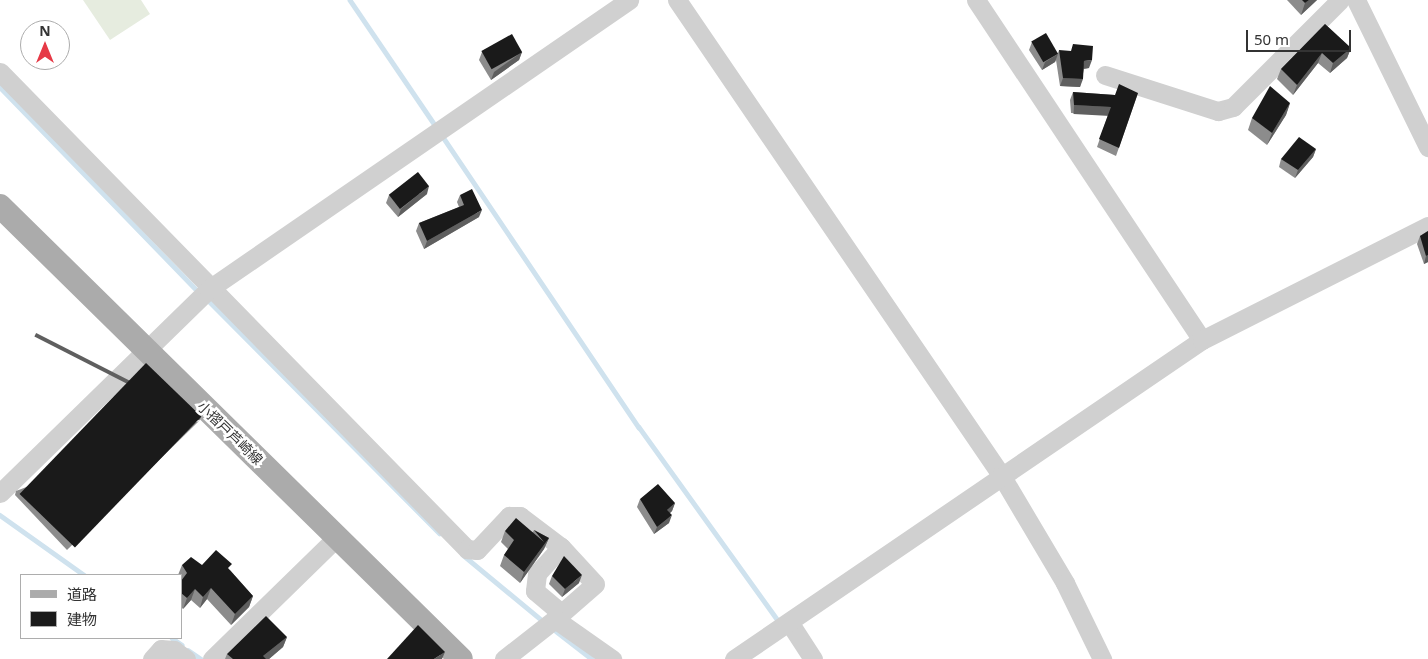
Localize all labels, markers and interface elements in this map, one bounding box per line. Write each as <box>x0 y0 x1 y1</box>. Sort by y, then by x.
north arrow <box>20 20 70 70</box>
scale bar <box>1248 20 1353 52</box>
text: N <box>39 21 51 40</box>
text: 50 m <box>1254 29 1289 49</box>
street label: 小摺戸芦崎線 <box>194 398 266 468</box>
legend <box>20 574 182 639</box>
text: 道路 <box>67 584 97 604</box>
text: 建物 <box>67 609 97 629</box>

